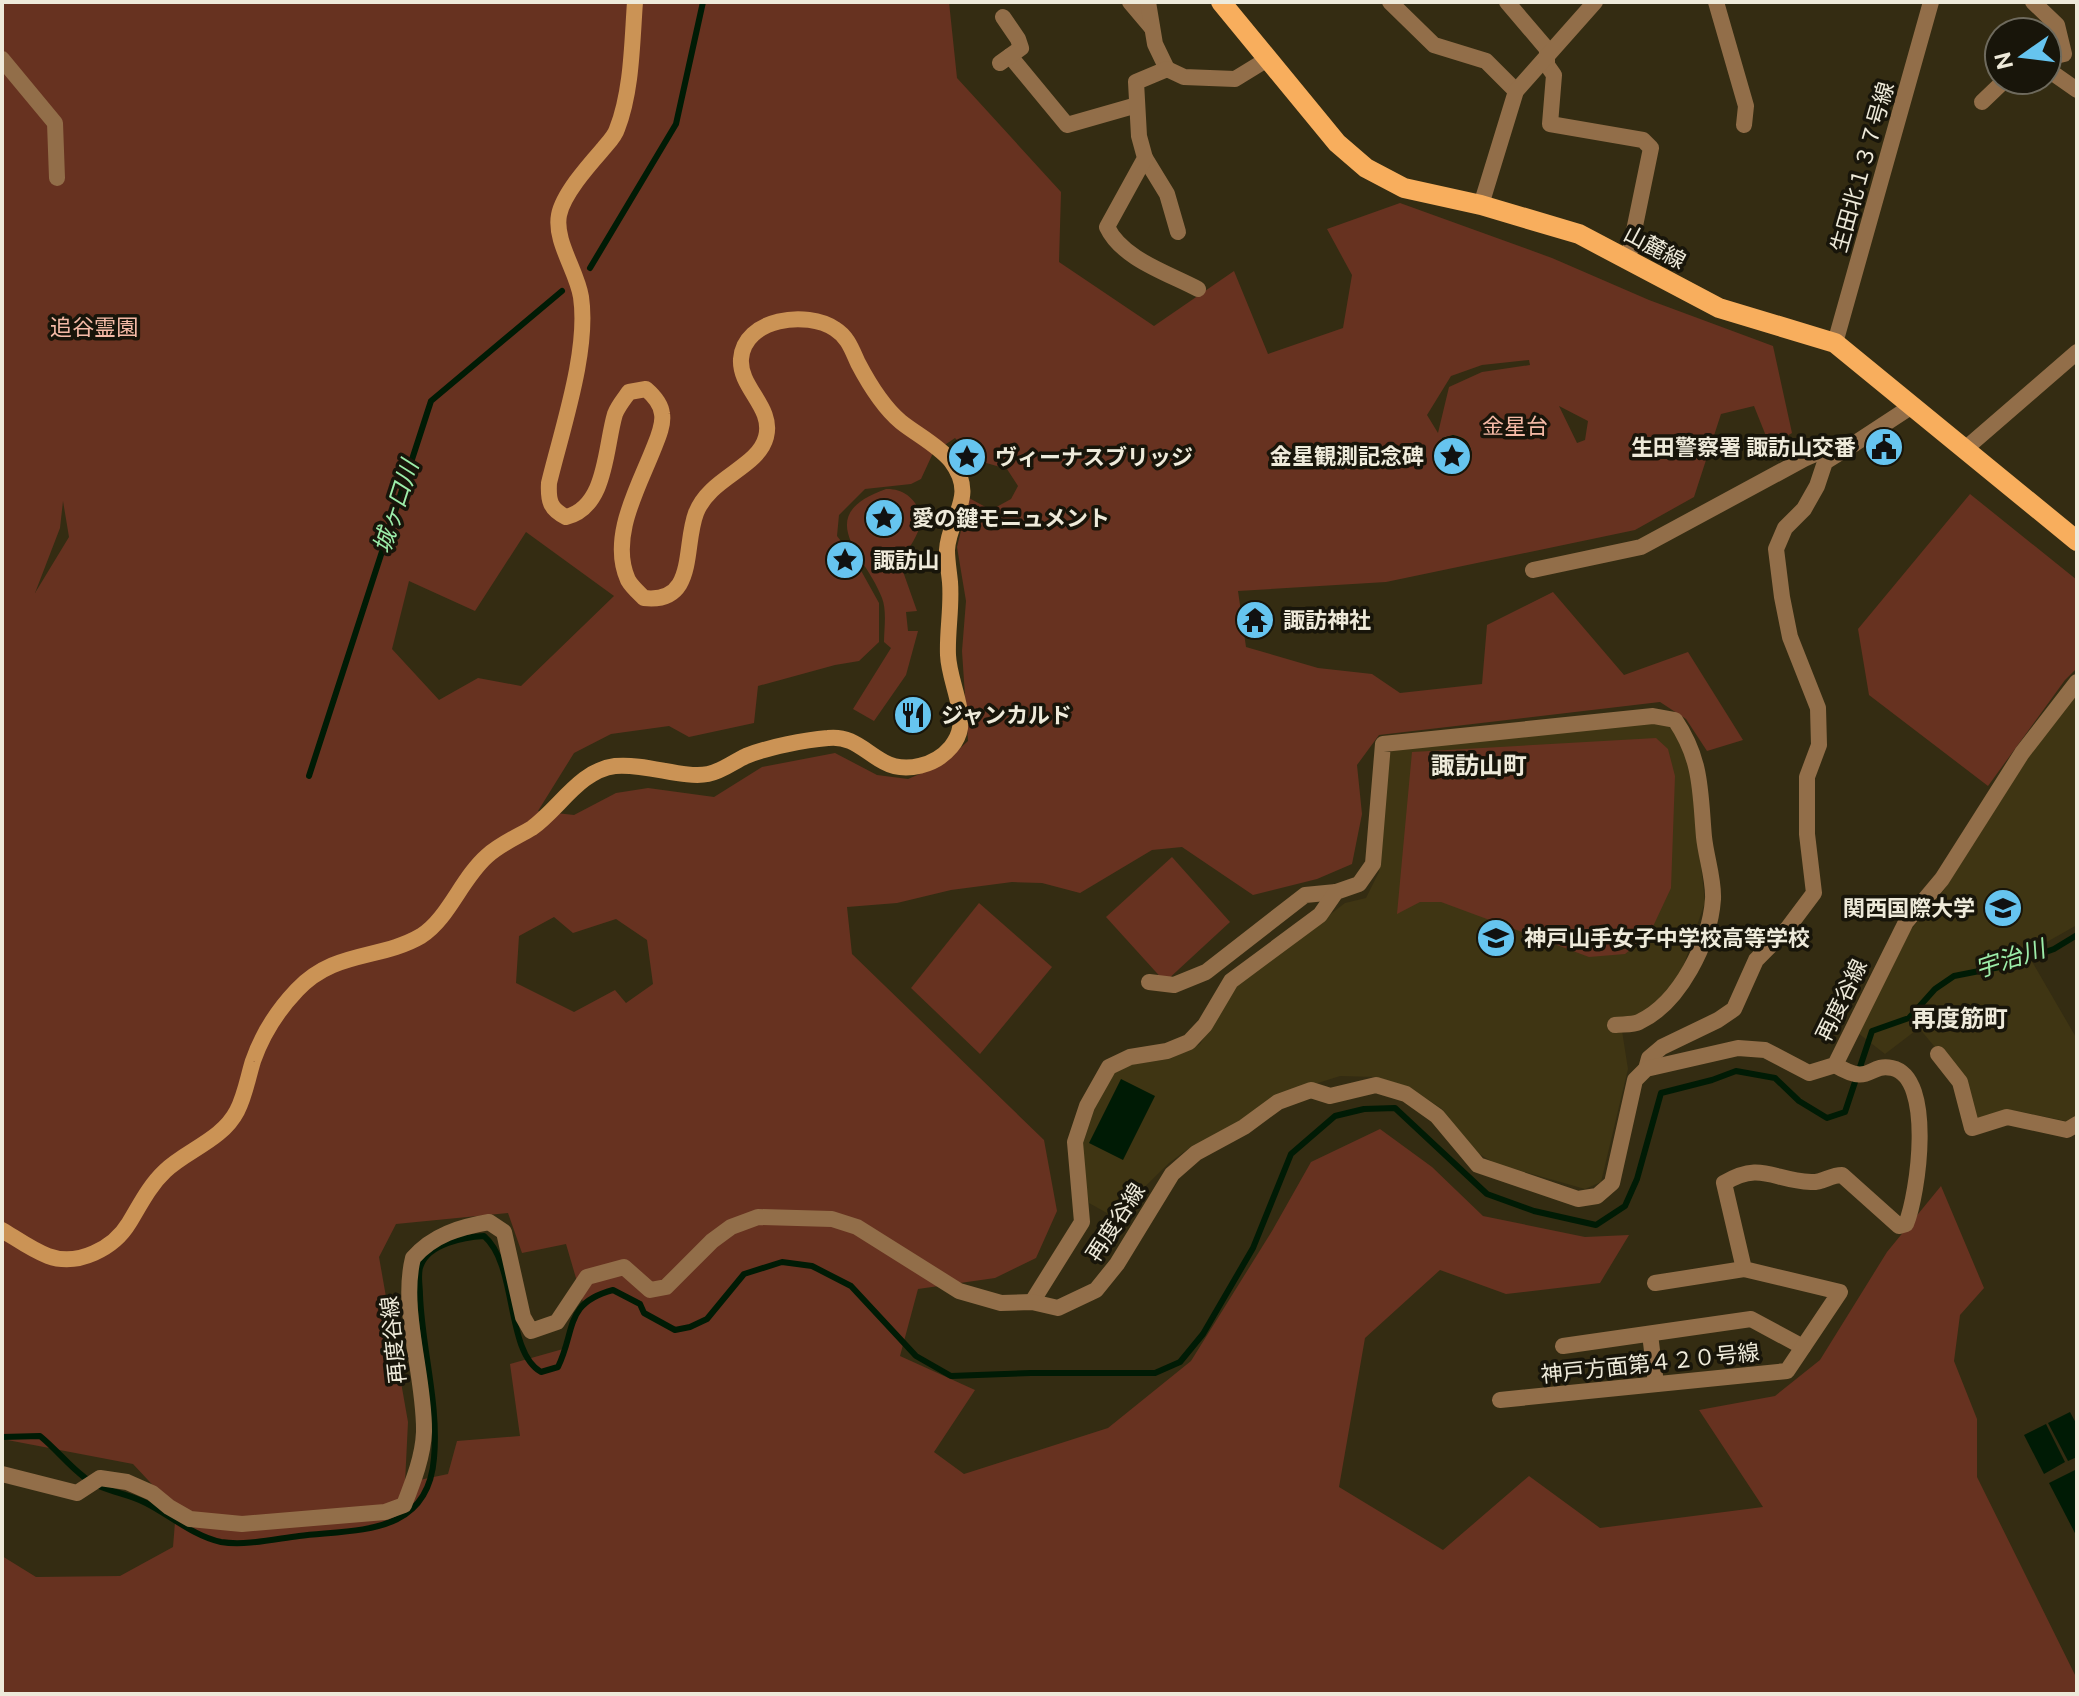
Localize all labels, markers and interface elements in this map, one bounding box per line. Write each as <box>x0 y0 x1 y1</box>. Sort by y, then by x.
north arrow <box>1983 16 2063 96</box>
text: N <box>1989 49 2018 72</box>
street label: 生田北１３７号線 <box>1825 79 1899 255</box>
street label: 山麓線 <box>1620 220 1690 274</box>
park label: 追谷霊園 <box>50 314 138 340</box>
park label: 金星台 <box>1482 413 1548 439</box>
public building icon: 生田警察署 諏訪山交番 <box>1863 426 1905 468</box>
place label: 生田警察署 諏訪山交番 <box>1631 434 1856 460</box>
place icon: 金星観測記念碑 <box>1431 435 1473 477</box>
place icon: ヴィーナスブリッジ <box>946 436 988 478</box>
place label: 金星観測記念碑 <box>1270 443 1424 469</box>
place label: ヴィーナスブリッジ <box>995 444 1193 470</box>
water label: 城ヶ口川 <box>367 454 424 557</box>
place icon: 愛の鍵モニュメント <box>863 497 905 539</box>
place label: 愛の鍵モニュメント <box>912 505 1110 531</box>
place icon: 諏訪山 <box>824 539 866 581</box>
place label: 諏訪山 <box>873 547 939 573</box>
temple icon: 諏訪神社 <box>1234 599 1276 641</box>
place label: 諏訪神社 <box>1283 607 1371 633</box>
restaurant icon: ジャンカルド <box>892 694 934 736</box>
place label: ジャンカルド <box>941 702 1072 728</box>
district label: 諏訪山町 <box>1431 751 1527 779</box>
school or university icon: 関西国際大学 <box>1982 887 2024 929</box>
place label: 関西国際大学 <box>1843 895 1975 921</box>
school or university icon: 神戸山手女子中学校高等学校 <box>1475 917 1517 959</box>
place label: 神戸山手女子中学校高等学校 <box>1524 925 1810 951</box>
water label: 宇治川 <box>1971 933 2051 982</box>
street label: 再度谷線 <box>1810 955 1872 1045</box>
district label: 再度筋町 <box>1912 1004 2008 1032</box>
street label: 再度谷線 <box>1080 1178 1150 1266</box>
street label: 再度谷線 <box>375 1295 411 1385</box>
street label: 神戸方面第４２０号線 <box>1539 1339 1761 1387</box>

